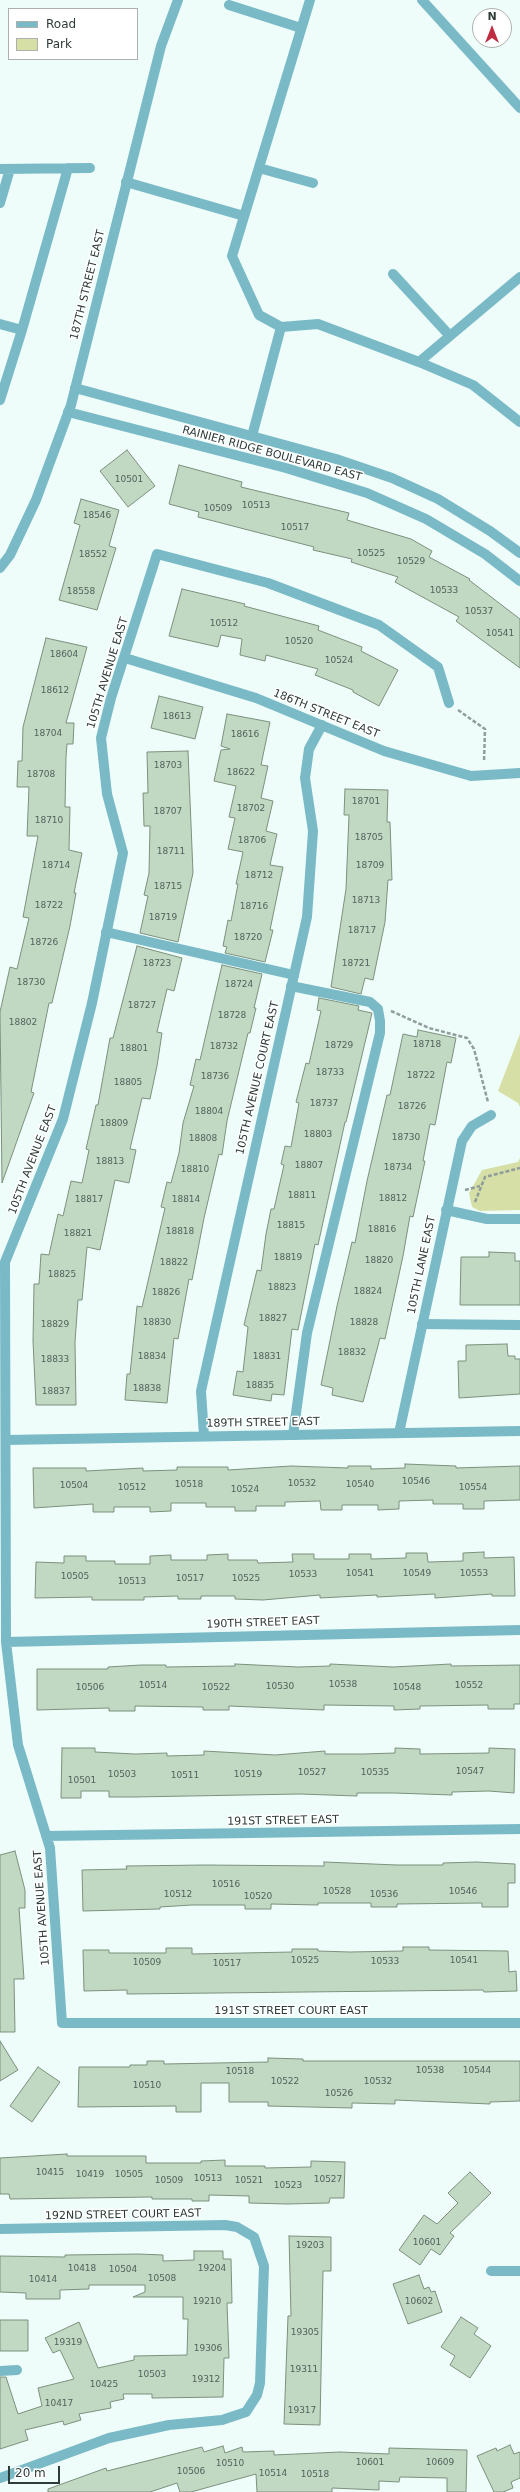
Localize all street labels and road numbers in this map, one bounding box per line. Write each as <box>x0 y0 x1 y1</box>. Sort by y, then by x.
street label: 187TH STREET EAST <box>68 229 108 341</box>
street label: RAINIER RIDGE BOULEVARD EAST <box>181 424 363 484</box>
street label: 105TH AVENUE EAST <box>85 616 131 730</box>
street label: 186TH STREET EAST <box>271 687 381 741</box>
street label: 105TH AVENUE COURT EAST <box>234 1000 282 1156</box>
street label: 105TH AVENUE EAST <box>6 1104 60 1216</box>
street label: 105TH LANE EAST <box>405 1215 439 1315</box>
street label: 189TH STREET EAST <box>206 1415 320 1431</box>
street label: 190TH STREET EAST <box>206 1614 320 1632</box>
street label: 191ST STREET EAST <box>227 1813 339 1829</box>
street label: 105TH AVENUE EAST <box>31 1850 53 1966</box>
street label: 191ST STREET COURT EAST <box>214 2004 368 2018</box>
street label: 192ND STREET COURT EAST <box>45 2207 201 2223</box>

